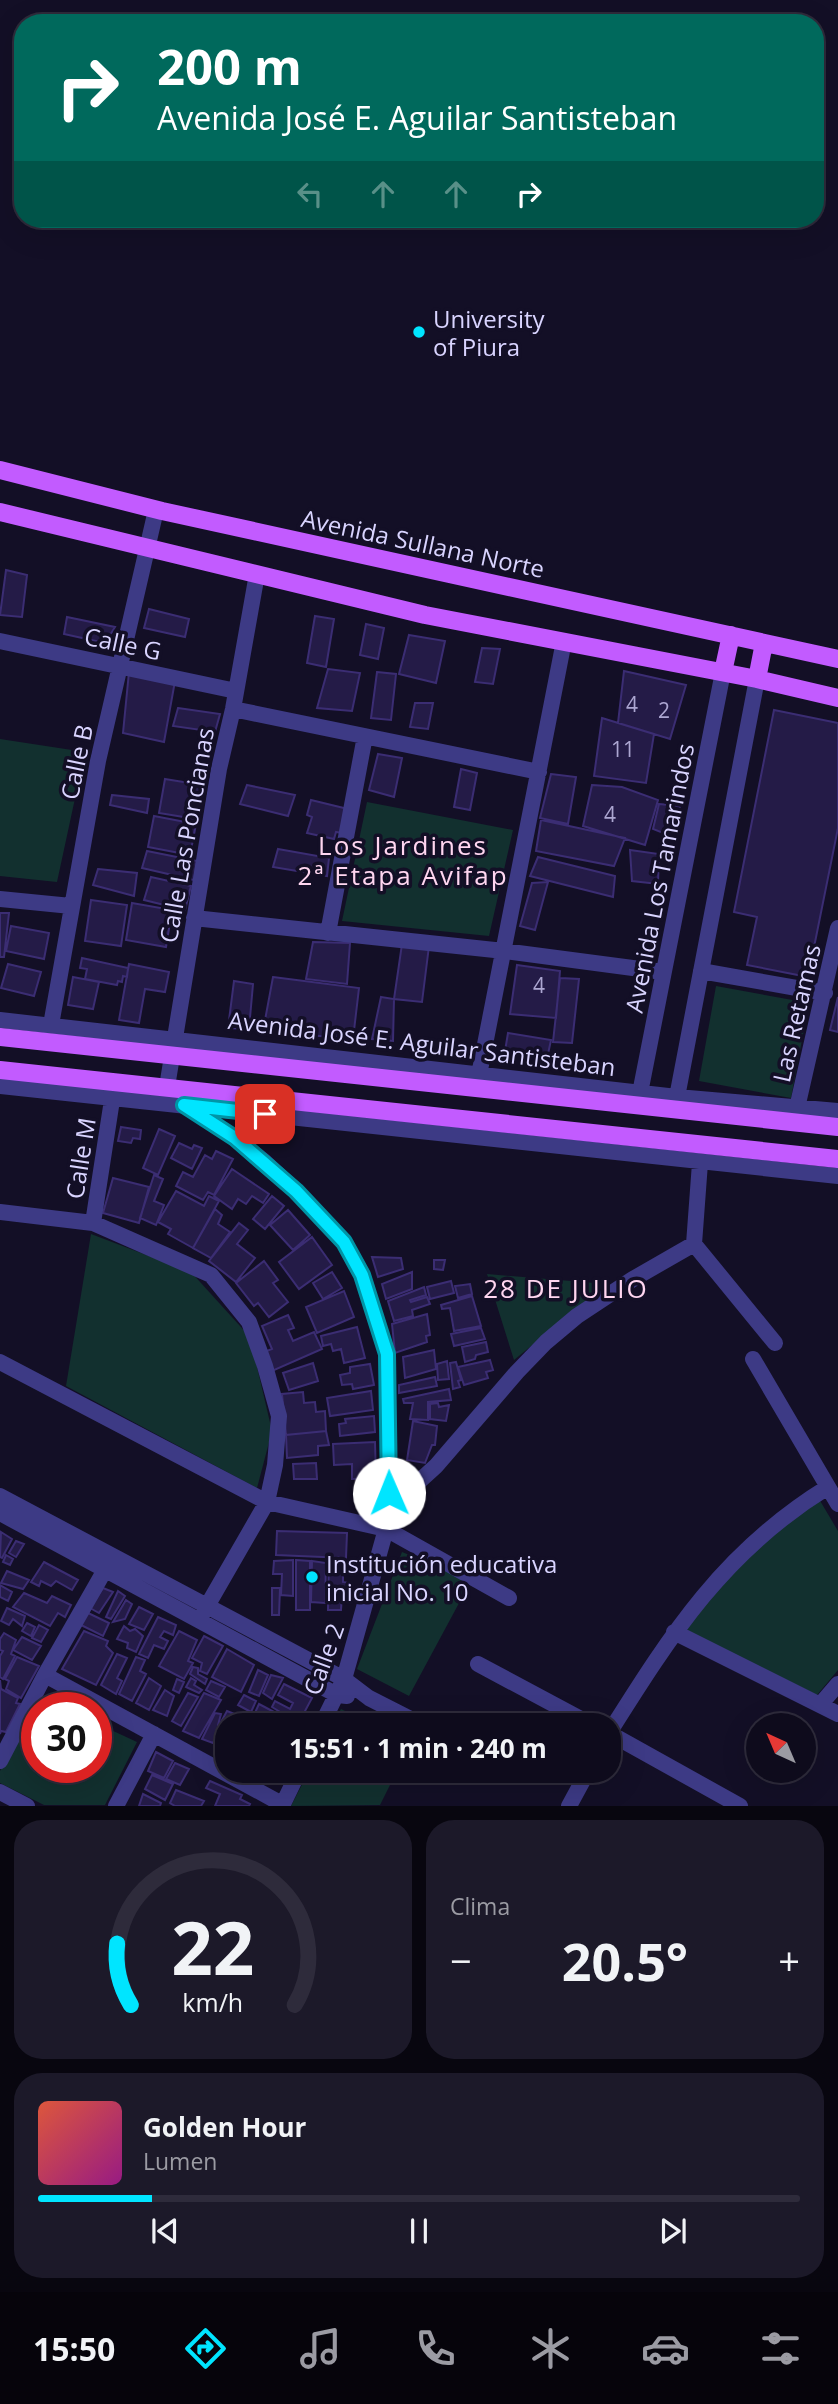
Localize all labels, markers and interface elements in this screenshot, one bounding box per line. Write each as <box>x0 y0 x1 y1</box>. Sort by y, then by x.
text: 200 m <box>157 33 302 99</box>
icon: right <box>42 42 133 133</box>
text: Avenida José E. Aguilar Santisteban <box>157 96 677 139</box>
icon: left <box>291 175 329 213</box>
icon: ahead <box>364 175 402 213</box>
icon: ahead <box>437 175 475 213</box>
icon: right <box>510 175 548 213</box>
place label: University of Piura <box>433 302 546 363</box>
marker: University of Piura <box>411 324 427 340</box>
street label: Avenida Sullana Norte <box>298 501 548 585</box>
street label: Calle G <box>82 619 164 667</box>
house number: 4 <box>626 690 638 718</box>
house number: 2 <box>658 696 670 724</box>
street label: Calle B <box>52 721 100 803</box>
street label: Calle Las Poncianas <box>151 725 221 945</box>
house number: 11 <box>611 735 635 763</box>
street label: Avenida Los Tamarindos <box>617 741 701 1015</box>
house number: 4 <box>604 800 616 828</box>
district label: Los Jardines 2ª Etapa Avifap <box>297 827 509 893</box>
street label: Las Retamas <box>764 941 828 1085</box>
house number: 4 <box>533 971 545 999</box>
street label: Avenida José E. Aguilar Santisteban <box>226 1003 618 1083</box>
pin <box>235 1084 295 1144</box>
icon: arrive <box>246 1095 284 1133</box>
street label: Calle M <box>57 1115 103 1201</box>
district label: 28 DE JULIO <box>483 1270 649 1306</box>
position arrow <box>352 1456 426 1530</box>
place label: Institución educativa inicial No. 10 <box>326 1547 557 1608</box>
marker: Institución educativa inicial No. 10 <box>304 1569 320 1585</box>
street label: Calle 2 <box>295 1619 351 1699</box>
speed limit sign: 30 <box>21 1692 112 1783</box>
north arrow <box>746 1713 816 1783</box>
map controls <box>746 1713 816 1783</box>
text: 15:51 · 1 min · 240 m <box>289 1730 547 1766</box>
text: Clima <box>450 1890 510 1922</box>
text: 22 <box>171 1898 255 1997</box>
text: 20.5° <box>562 1925 688 1996</box>
text: − <box>450 1934 472 1986</box>
text: + <box>778 1934 800 1986</box>
text: km/h <box>183 1985 243 2019</box>
text: Golden Hour <box>143 2109 306 2145</box>
text: Lumen <box>143 2145 217 2177</box>
icon: previous <box>146 2212 184 2250</box>
icon: pause <box>400 2212 438 2250</box>
icon: next <box>654 2212 692 2250</box>
icon: directions <box>181 2324 230 2373</box>
icon: music <box>296 2324 345 2373</box>
icon: phone <box>411 2324 460 2373</box>
icon: climate <box>526 2324 575 2373</box>
icon: car <box>641 2324 690 2373</box>
icon: filters <box>756 2324 805 2373</box>
text: 15:50 <box>33 2327 115 2370</box>

